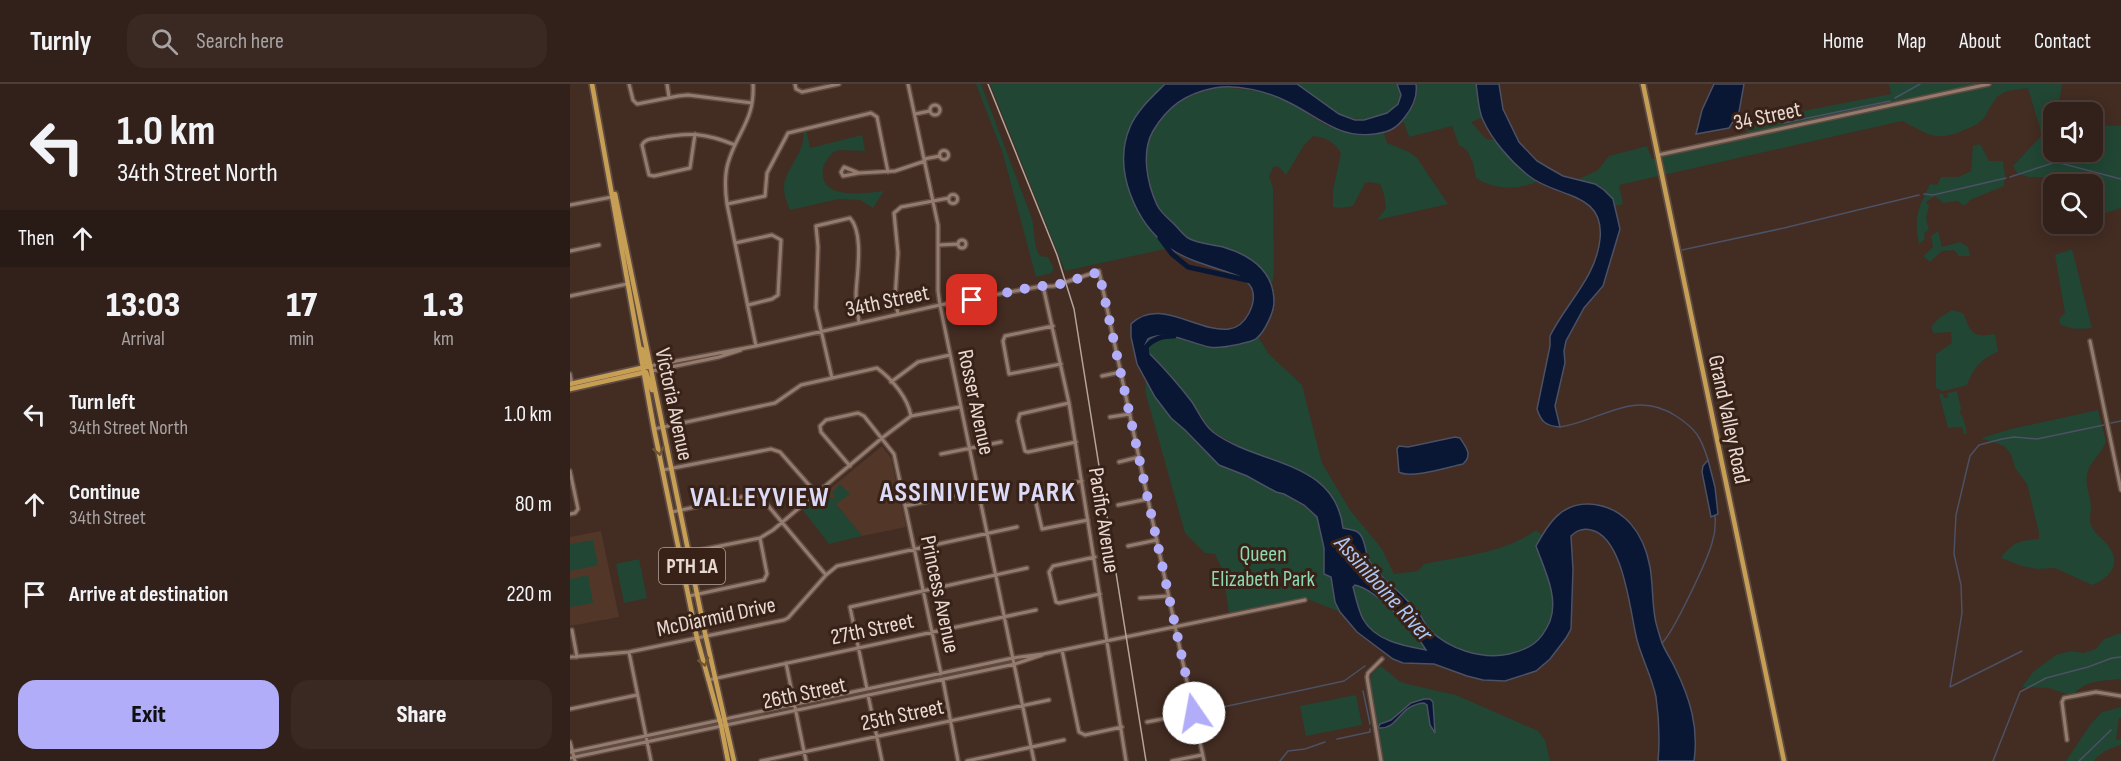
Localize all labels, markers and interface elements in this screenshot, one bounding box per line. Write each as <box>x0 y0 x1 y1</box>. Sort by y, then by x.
search box <box>127 14 547 68</box>
text: Turnly <box>30 25 91 58</box>
icon: search <box>148 25 181 58</box>
text: Search here <box>196 28 284 55</box>
text: Home <box>1823 29 1864 54</box>
text: Map <box>1897 29 1926 54</box>
text: About <box>1959 29 2001 54</box>
text: Contact <box>2034 29 2091 54</box>
street label: 34 Street <box>1731 96 1804 137</box>
map controls <box>2043 102 2103 234</box>
button: sound <box>2043 102 2103 162</box>
text: 1.0 km <box>117 106 215 157</box>
icon: left <box>18 108 96 186</box>
text: 34th Street North <box>117 157 278 189</box>
button: search <box>2043 174 2103 234</box>
icon: ahead <box>66 222 99 255</box>
text: Then <box>18 225 54 252</box>
pin <box>946 274 997 325</box>
street label: 34th Street <box>843 279 932 323</box>
icon: arrive <box>955 283 988 316</box>
text: 13:03 <box>106 284 180 327</box>
text: 17 <box>286 284 317 327</box>
text: 1.3 <box>423 284 464 327</box>
text: Arrival <box>122 327 165 351</box>
text: min <box>289 327 314 351</box>
text: km <box>433 327 454 351</box>
street label: Victoria Avenue <box>648 346 699 463</box>
street label: Rosser Avenue <box>951 347 1000 457</box>
street label: Grand Valley Road <box>1702 353 1755 486</box>
text: Turn left <box>69 389 135 416</box>
icon: left <box>18 398 51 431</box>
text: 1.0 km <box>504 401 552 428</box>
text: 34th Street North <box>69 416 188 440</box>
one-way arrow <box>652 446 665 456</box>
street label: Pacific Avenue <box>1082 466 1125 575</box>
district label: ASSINIVIEW PARK <box>879 476 1076 509</box>
text: Continue <box>69 479 140 506</box>
district label: VALLEYVIEW <box>690 481 830 514</box>
icon: ahead <box>18 488 51 521</box>
text: 80 m <box>515 491 552 518</box>
text: 34th Street <box>69 506 146 530</box>
water label: Assiniboine River <box>1328 529 1440 648</box>
street label: Princess Avenue <box>914 533 965 656</box>
park label: Queen Elizabeth Park <box>1211 541 1315 593</box>
road number: PTH 1A <box>659 548 725 584</box>
icon: arrive <box>18 578 51 611</box>
text: Arrive at destination <box>69 581 228 608</box>
text: 220 m <box>506 581 552 608</box>
street label: McDiarmid Drive <box>654 592 778 643</box>
street label: 27th Street <box>828 607 917 651</box>
one-way arrow <box>696 657 709 667</box>
street label: 26th Street <box>760 671 849 715</box>
button: Exit <box>18 680 279 749</box>
button: Share <box>291 680 552 749</box>
position arrow <box>1162 681 1226 745</box>
street label: 25th Street <box>858 693 946 737</box>

